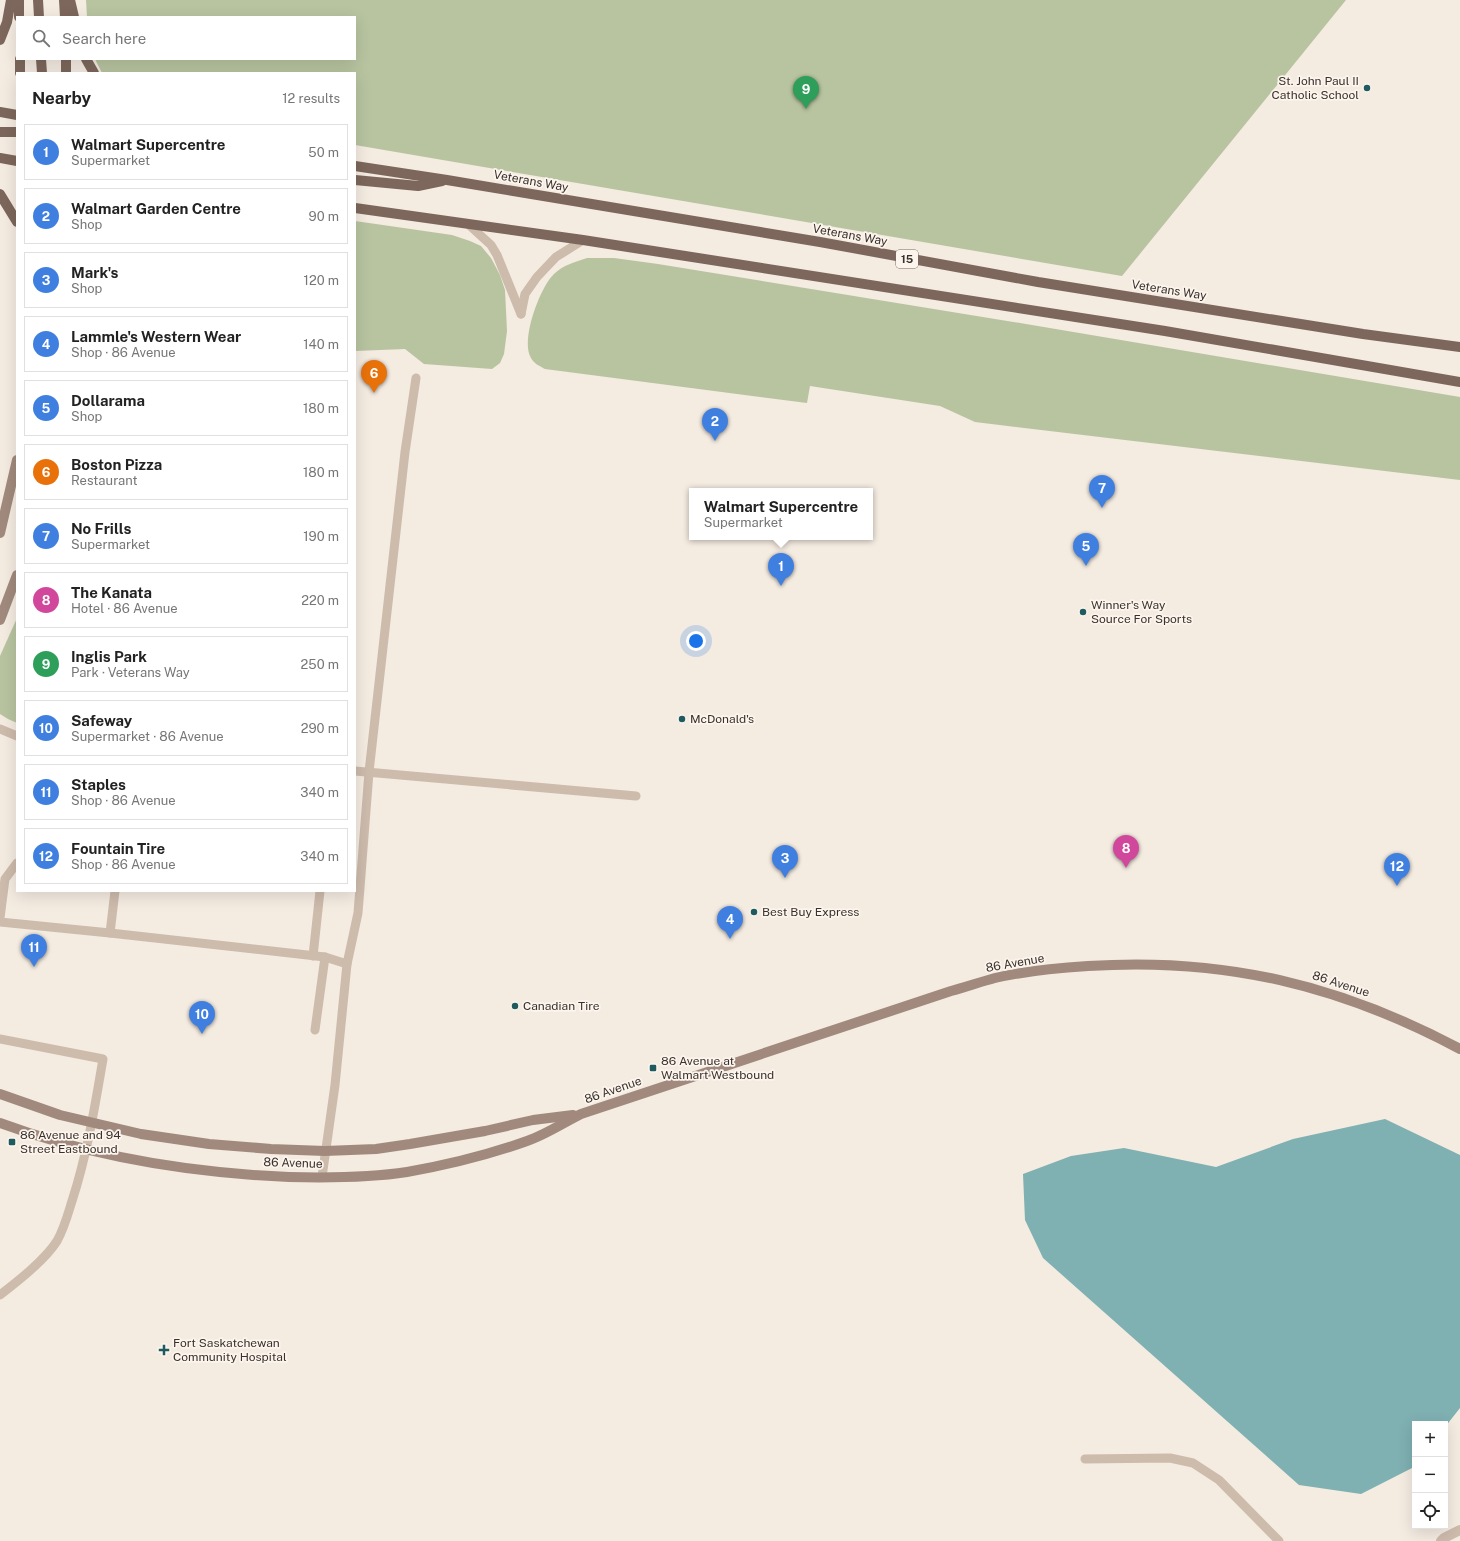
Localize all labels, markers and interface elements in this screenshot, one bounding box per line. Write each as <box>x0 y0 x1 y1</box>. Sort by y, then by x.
search box <box>16 16 356 60</box>
icon: search <box>30 27 52 49</box>
text: Search here <box>62 30 146 47</box>
place label: St. John Paul II Catholic School <box>1272 74 1359 102</box>
pin: 9 <box>793 76 819 109</box>
marker: St. John Paul II Catholic School <box>1362 83 1372 93</box>
text: Nearby <box>32 88 91 108</box>
text: 12 results <box>282 91 340 106</box>
text: Walmart Supercentre <box>71 136 226 153</box>
text: 1 <box>43 145 49 160</box>
text: 50 m <box>308 145 339 160</box>
text: Supermarket <box>71 153 150 168</box>
street label: Veterans Way <box>492 168 570 195</box>
text: Walmart Garden Centre <box>71 200 241 217</box>
text: 2 <box>42 209 50 224</box>
text: 90 m <box>309 209 339 224</box>
text: Shop <box>71 217 102 232</box>
street label: Veterans Way <box>811 222 889 249</box>
road number: 15 <box>896 250 918 268</box>
text: Mark's <box>71 264 118 281</box>
text: 3 <box>42 273 50 288</box>
text: 120 m <box>304 273 339 288</box>
street label: Veterans Way <box>1130 277 1208 303</box>
text: Shop <box>71 281 102 296</box>
text: Lammle's Western Wear <box>71 328 241 345</box>
text: 4 <box>42 337 50 352</box>
text: 140 m <box>303 337 339 352</box>
text: Shop · 86 Avenue <box>71 345 176 360</box>
pin: 6 <box>361 360 387 393</box>
text: Dollarama <box>71 392 145 409</box>
text: 5 <box>42 401 50 416</box>
text: 180 m <box>303 401 339 416</box>
pin: 2 <box>702 408 728 441</box>
text: Shop <box>71 409 102 424</box>
text: Boston Pizza <box>71 456 162 473</box>
text: 6 <box>42 465 50 480</box>
text: 180 m <box>303 465 339 480</box>
text: Restaurant <box>71 473 137 488</box>
pin: 7 <box>1089 475 1115 508</box>
popup <box>689 488 873 540</box>
text: Walmart Supercentre <box>704 498 858 515</box>
text: Supermarket <box>704 515 783 530</box>
text: No Frills <box>71 520 131 537</box>
text: 7 <box>42 529 50 544</box>
text: 190 m <box>303 529 339 544</box>
pin: 5 <box>1073 533 1099 566</box>
text: Supermarket <box>71 537 150 552</box>
pin: 1 <box>768 553 794 586</box>
text: The Kanata <box>71 584 152 601</box>
text: 8 <box>42 593 50 608</box>
text: 220 m <box>301 593 339 608</box>
place label: Winner's Way Source For Sports <box>1091 598 1192 626</box>
text: Hotel · 86 Avenue <box>71 601 178 616</box>
marker: Winner's Way Source For Sports <box>1078 607 1088 617</box>
your location <box>686 631 706 651</box>
text: Inglis Park <box>71 648 147 665</box>
text: 9 <box>42 657 50 672</box>
text: 250 m <box>301 657 339 672</box>
text: Park · Veterans Way <box>71 665 190 680</box>
text: Safeway <box>71 712 132 729</box>
place label: McDonald's <box>690 712 754 726</box>
marker: McDonald's <box>677 714 687 724</box>
text: 10 <box>39 721 53 736</box>
text: 290 m <box>301 721 339 736</box>
text: Supermarket · 86 Avenue <box>71 729 224 744</box>
text: Staples <box>71 776 126 793</box>
text: 11 <box>40 785 52 800</box>
text: 340 m <box>300 785 339 800</box>
text: Shop · 86 Avenue <box>71 793 176 808</box>
pin: 8 <box>1113 835 1139 868</box>
text: Fountain Tire <box>71 840 165 857</box>
pin: 3 <box>772 845 798 878</box>
text: 12 <box>39 849 53 864</box>
text: 340 m <box>300 849 339 864</box>
pin: 12 <box>1384 853 1410 886</box>
text: Shop · 86 Avenue <box>71 857 176 872</box>
place label: Best Buy Express <box>762 905 859 919</box>
pin: 4 <box>717 906 743 939</box>
marker: Best Buy Express <box>749 907 759 917</box>
pin: 11 <box>21 934 47 967</box>
street label: 86 Avenue <box>985 951 1046 975</box>
street label: 86 Avenue <box>1311 968 1372 1000</box>
place label: Canadian Tire <box>523 999 600 1013</box>
pin: 10 <box>189 1001 215 1034</box>
marker: Canadian Tire <box>510 1001 520 1011</box>
place label: 86 Avenue at Walmart Westbound <box>661 1054 774 1082</box>
marker: 86 Avenue at Walmart Westbound <box>648 1063 658 1073</box>
street label: 86 Avenue <box>583 1074 643 1106</box>
place label: 86 Avenue and 94 Street Eastbound <box>20 1128 121 1156</box>
marker: 86 Avenue and 94 Street Eastbound <box>7 1137 17 1147</box>
street label: 86 Avenue <box>263 1155 323 1171</box>
place label: Fort Saskatchewan Community Hospital <box>173 1336 287 1364</box>
marker: Fort Saskatchewan Community Hospital <box>158 1344 170 1356</box>
map controls <box>1412 1421 1448 1529</box>
button: + <box>1412 1421 1448 1457</box>
button: − <box>1412 1457 1448 1493</box>
button: locate <box>1412 1493 1448 1529</box>

